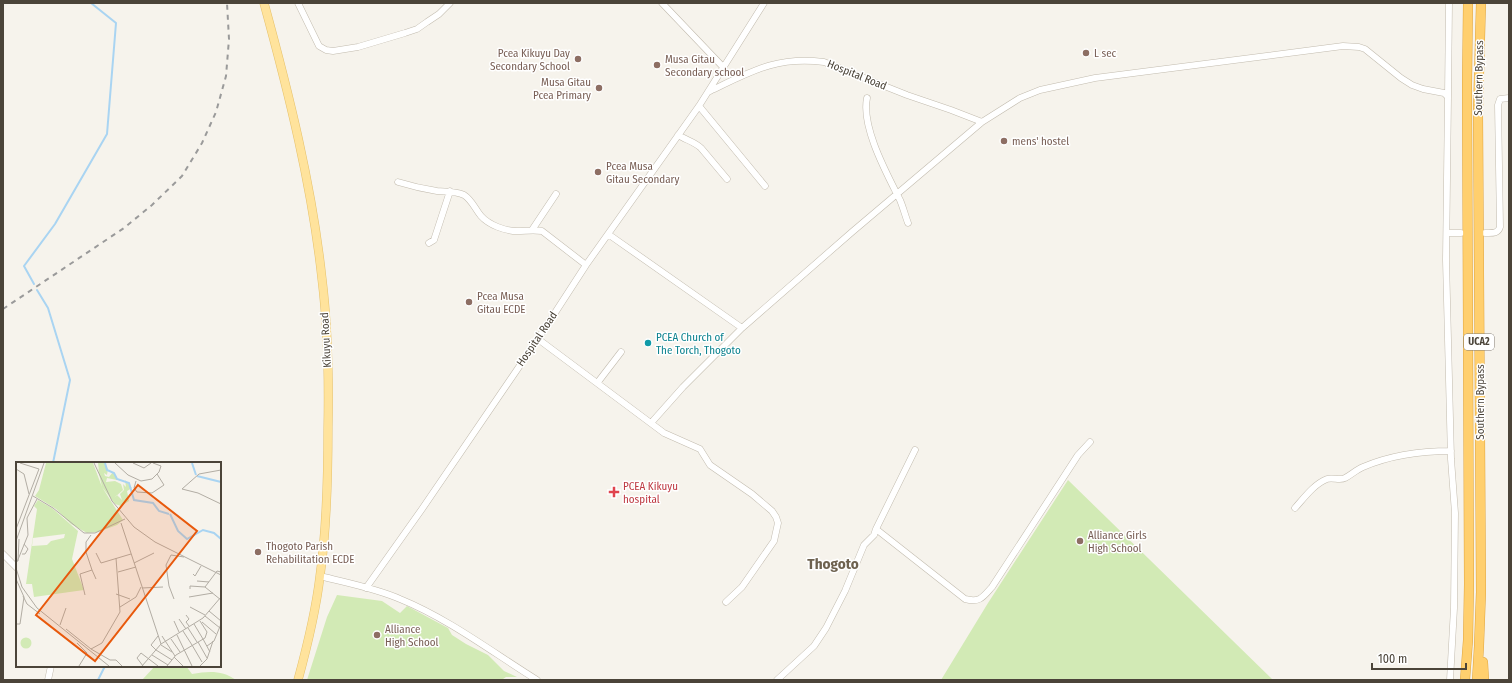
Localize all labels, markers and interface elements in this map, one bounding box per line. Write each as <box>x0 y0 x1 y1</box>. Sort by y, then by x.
street label: Southern Bypass <box>1472 40 1486 116</box>
place label: Pcea Kikuyu Day Secondary School <box>490 47 570 73</box>
place label: L sec <box>1094 47 1117 60</box>
marker: L sec <box>1081 48 1091 58</box>
place label: Musa Gitau Secondary school <box>665 53 744 79</box>
marker: Pcea Kikuyu Day Secondary School <box>573 54 583 64</box>
street label: Hospital Road <box>825 57 889 93</box>
marker: Musa Gitau Secondary school <box>652 60 662 70</box>
place label: Musa Gitau Pcea Primary <box>533 76 591 102</box>
marker: Musa Gitau Pcea Primary <box>594 83 604 93</box>
place label: mens' hostel <box>1012 135 1069 148</box>
marker: mens' hostel <box>999 136 1009 146</box>
place label: Pcea Musa Gitau Secondary <box>606 160 679 186</box>
marker: Pcea Musa Gitau Secondary <box>593 167 603 177</box>
place label: Pcea Musa Gitau ECDE <box>477 290 526 316</box>
marker: Pcea Musa Gitau ECDE <box>464 297 474 307</box>
street label: Hospital Road <box>514 309 560 369</box>
street label: Kikuyu Road <box>318 312 334 368</box>
place label: PCEA Church of The Torch, Thogoto <box>656 331 741 357</box>
road number: UCA2 <box>1464 334 1494 350</box>
marker: PCEA Church of The Torch, Thogoto <box>643 338 653 348</box>
street label: Southern Bypass <box>1474 364 1487 440</box>
inset map <box>16 462 221 667</box>
place label: PCEA Kikuyu hospital <box>623 480 678 506</box>
marker: PCEA Kikuyu hospital <box>608 486 620 498</box>
place label: Alliance Girls High School <box>1088 529 1147 555</box>
marker: Alliance Girls High School <box>1075 536 1085 546</box>
place label: Thogoto Parish Rehabilitation ECDE <box>266 540 354 566</box>
marker: Thogoto Parish Rehabilitation ECDE <box>253 547 263 557</box>
district label: Thogoto <box>807 555 859 573</box>
place label: Alliance High School <box>385 623 439 649</box>
marker: Alliance High School <box>372 630 382 640</box>
scale bar <box>1372 645 1466 671</box>
text: 100 m <box>1378 652 1407 666</box>

